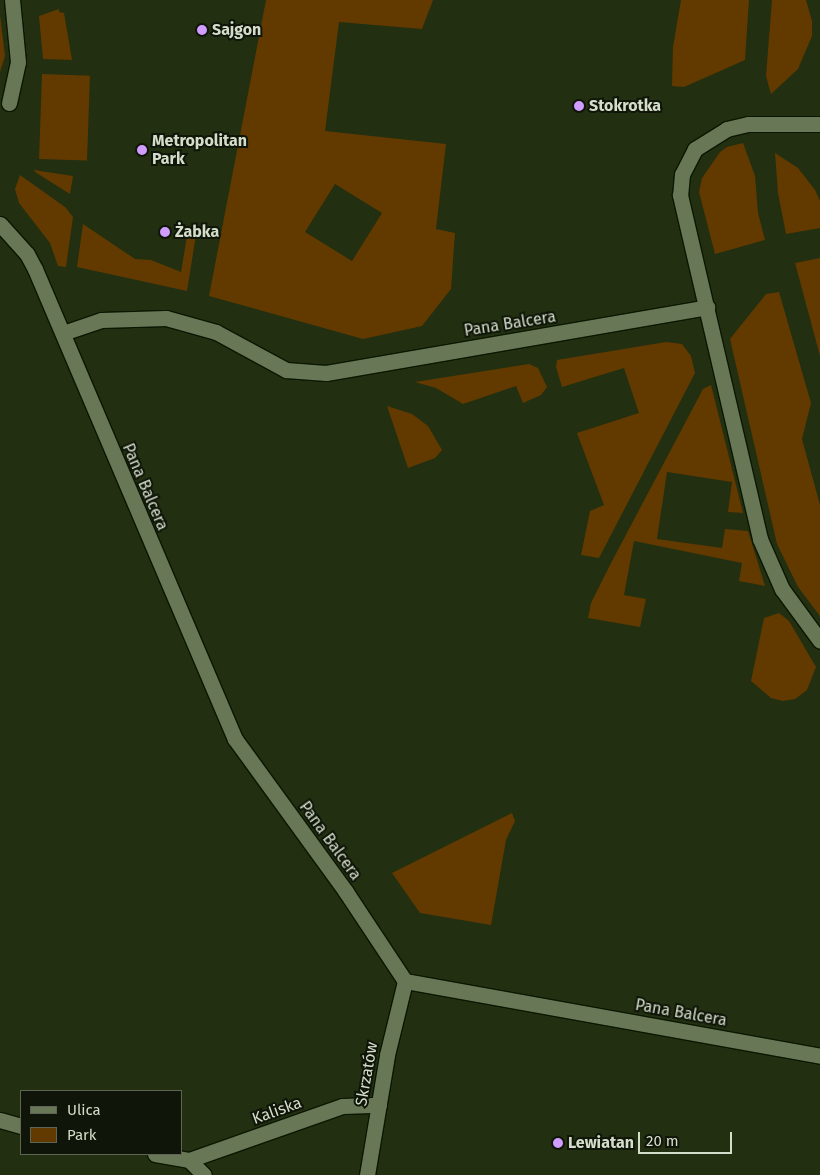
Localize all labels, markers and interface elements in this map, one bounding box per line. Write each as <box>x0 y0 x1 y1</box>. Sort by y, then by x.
place label: Sajgon <box>212 20 261 40</box>
marker: Sajgon <box>196 24 208 36</box>
place label: Stokrotka <box>589 96 661 116</box>
marker: Stokrotka <box>573 100 585 112</box>
place label: Metropolitan Park <box>152 131 247 169</box>
marker: Metropolitan Park <box>136 144 148 156</box>
place label: Żabka <box>175 222 219 242</box>
marker: Żabka <box>159 226 171 238</box>
street label: Pana Balcera <box>463 307 557 341</box>
street label: Pana Balcera <box>118 441 172 533</box>
street label: Pana Balcera <box>295 798 365 884</box>
street label: Pana Balcera <box>634 995 728 1031</box>
street label: Skrzatów <box>352 1040 382 1108</box>
legend <box>20 1090 182 1155</box>
street label: Kaliska <box>250 1093 304 1129</box>
text: Ulica <box>67 1101 101 1119</box>
scale bar <box>640 1122 734 1154</box>
text: Park <box>67 1126 97 1144</box>
text: 20 m <box>646 1132 679 1150</box>
place label: Lewiatan <box>568 1133 634 1153</box>
marker: Lewiatan <box>552 1137 564 1149</box>

